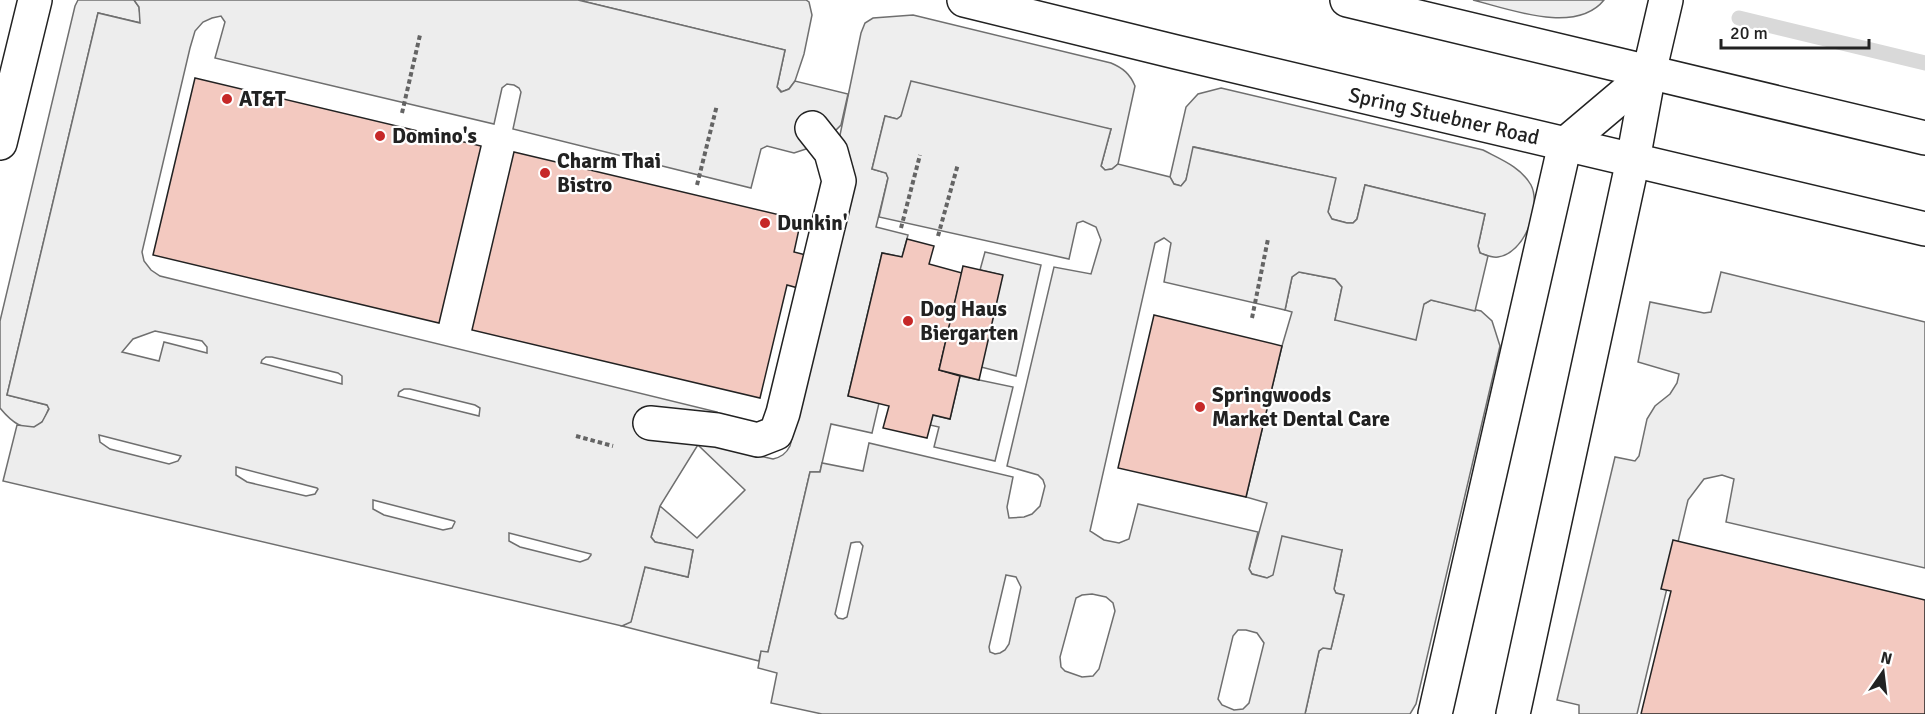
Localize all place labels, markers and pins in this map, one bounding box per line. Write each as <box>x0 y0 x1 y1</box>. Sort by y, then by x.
place label: AT&T <box>239 86 286 112</box>
marker: AT&T <box>220 92 234 106</box>
place label: Domino's <box>392 123 477 149</box>
marker: Domino's <box>373 129 387 143</box>
place label: Charm Thai Bistro <box>557 148 661 198</box>
marker: Charm Thai Bistro <box>538 166 552 180</box>
place label: Dunkin' <box>777 210 848 236</box>
marker: Dunkin' <box>758 216 772 230</box>
place label: Dog Haus Biergarten <box>920 296 1018 346</box>
marker: Dog Haus Biergarten <box>901 314 915 328</box>
place label: Springwoods Market Dental Care <box>1212 382 1390 432</box>
marker: Springwoods Market Dental Care <box>1193 400 1207 414</box>

